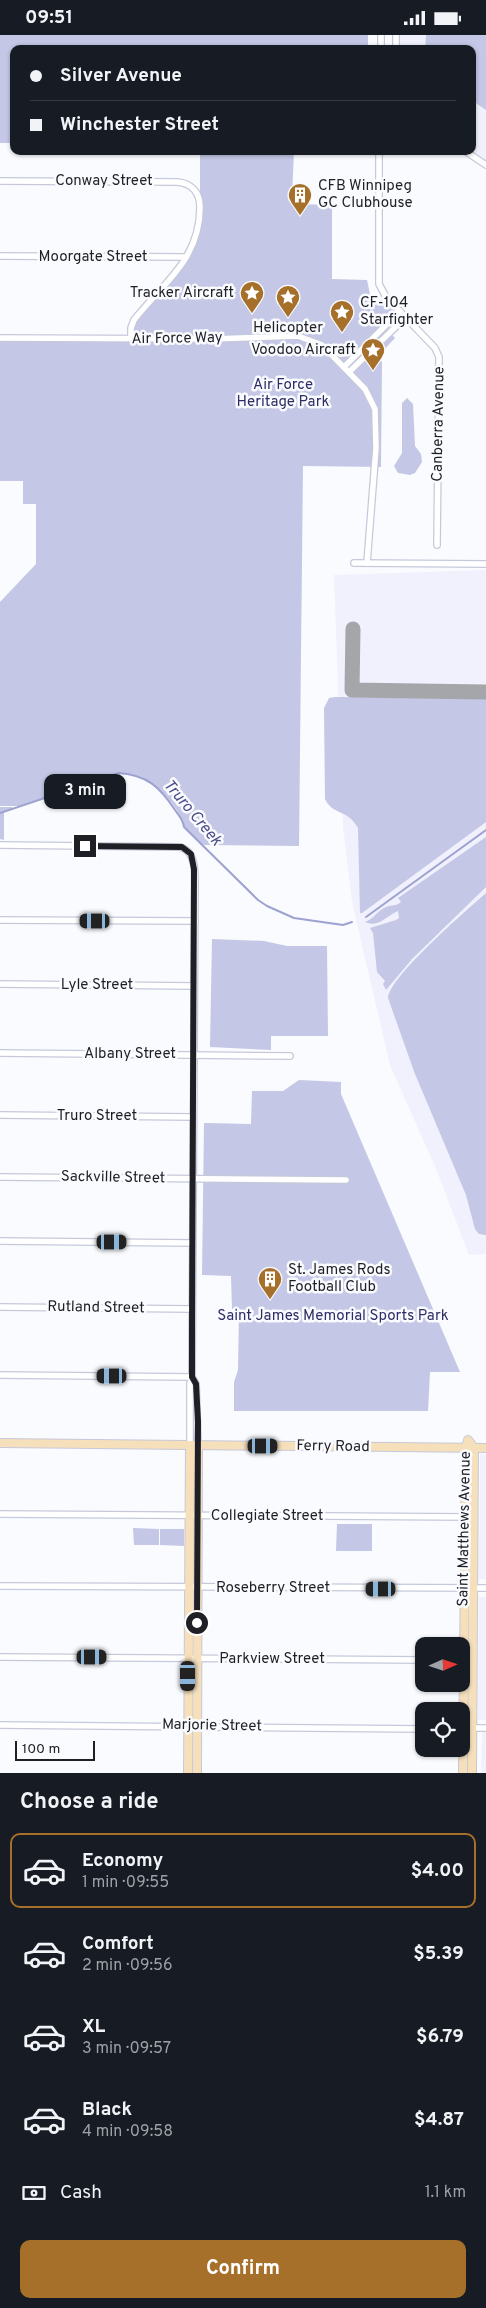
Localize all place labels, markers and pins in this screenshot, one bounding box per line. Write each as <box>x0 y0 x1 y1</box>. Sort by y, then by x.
place label: CFB Winnipeg GC Clubhouse <box>318 177 413 213</box>
building icon: CFB Winnipeg GC Clubhouse <box>287 182 313 216</box>
place icon: Tracker Aircraft <box>239 280 265 314</box>
place label: Tracker Aircraft <box>130 284 234 303</box>
place icon: Helicopter <box>275 284 301 318</box>
place label: CF-104 Starfighter <box>360 294 434 330</box>
place icon: CF-104 Starfighter <box>329 299 355 333</box>
place label: Helicopter <box>253 319 323 338</box>
place icon: Voodoo Aircraft <box>360 337 386 371</box>
place label: Voodoo Aircraft <box>251 341 356 360</box>
place label: St. James Rods Football Club <box>288 1261 390 1297</box>
building icon: St. James Rods Football Club <box>257 1266 283 1300</box>

